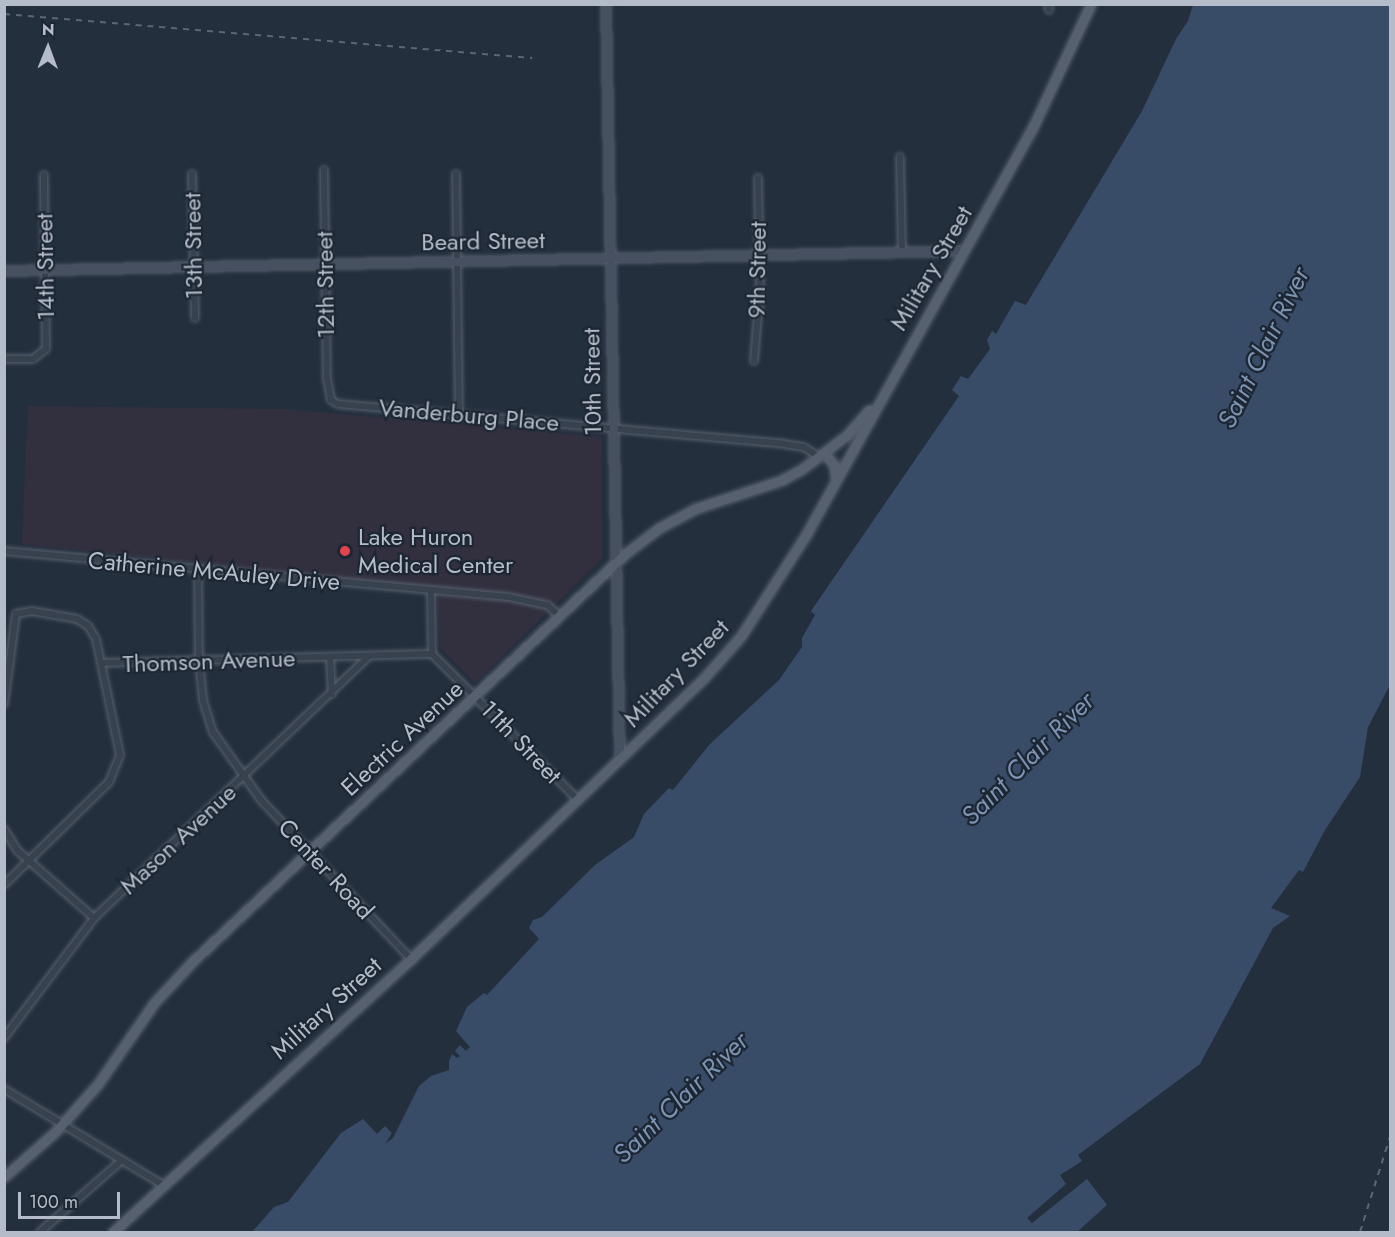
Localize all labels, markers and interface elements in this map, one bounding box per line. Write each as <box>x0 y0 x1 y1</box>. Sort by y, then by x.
north arrow <box>18 18 78 78</box>
text: N <box>42 18 55 41</box>
street label: 13th Street <box>178 192 208 300</box>
street label: Military Street <box>884 201 978 335</box>
street label: 14th Street <box>30 213 60 321</box>
street label: 9th Street <box>742 221 772 319</box>
street label: Beard Street <box>421 226 545 256</box>
street label: 12th Street <box>310 231 340 339</box>
water label: Saint Clair River <box>1212 262 1316 434</box>
street label: 10th Street <box>577 328 607 436</box>
street label: Vanderburg Place <box>378 393 560 437</box>
place label: Lake Huron Medical Center <box>358 523 513 579</box>
marker: Lake Huron Medical Center <box>336 542 354 560</box>
street label: Catherine McAuley Drive <box>87 546 341 596</box>
street label: Military Street <box>617 613 735 733</box>
street label: Thomson Avenue <box>122 644 296 678</box>
street label: Electric Avenue <box>335 674 469 802</box>
water label: Saint Clair River <box>955 686 1101 832</box>
street label: 11th Street <box>474 694 568 790</box>
street label: Mason Avenue <box>114 778 242 900</box>
street label: Center Road <box>272 813 380 925</box>
street label: Military Street <box>265 951 387 1065</box>
water label: Saint Clair River <box>607 1026 755 1170</box>
scale bar <box>21 1180 123 1218</box>
text: 100 m <box>29 1189 78 1215</box>

